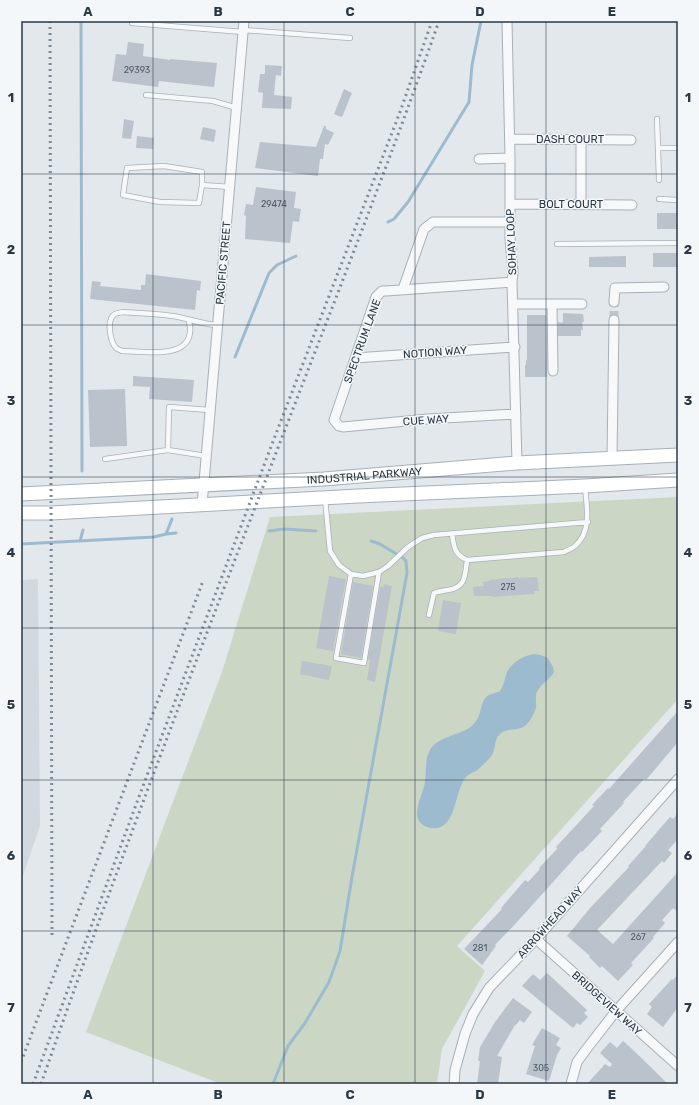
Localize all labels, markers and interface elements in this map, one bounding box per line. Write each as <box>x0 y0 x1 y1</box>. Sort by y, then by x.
text: A <box>83 4 93 19</box>
text: B <box>213 4 223 19</box>
text: C <box>345 4 355 19</box>
text: D <box>475 4 485 19</box>
text: E <box>608 4 616 19</box>
house number: 29393 <box>124 65 150 75</box>
text: 1 <box>8 90 14 105</box>
text: 1 <box>685 90 691 105</box>
street label: DASH COURT <box>536 133 605 146</box>
street label: BOLT COURT <box>539 198 604 211</box>
house number: 29474 <box>261 199 287 209</box>
street label: SOHAY LOOP <box>504 209 519 275</box>
street label: PACIFIC STREET <box>213 220 234 305</box>
text: 2 <box>7 242 15 257</box>
text: 2 <box>684 242 692 257</box>
street label: SPECTRUM LANE <box>341 297 384 385</box>
street label: NOTION WAY <box>403 344 467 361</box>
text: 3 <box>7 393 16 408</box>
text: 3 <box>684 393 693 408</box>
street label: CUE WAY <box>402 412 450 429</box>
street label: INDUSTRIAL PARKWAY <box>307 465 423 487</box>
text: 4 <box>7 545 16 560</box>
text: 4 <box>684 545 693 560</box>
house number: 275 <box>500 582 516 592</box>
text: 5 <box>7 697 15 712</box>
text: 5 <box>684 697 692 712</box>
text: 6 <box>7 848 16 863</box>
text: 6 <box>684 848 693 863</box>
street label: ARROWHEAD WAY <box>515 884 586 961</box>
house number: 267 <box>630 932 646 942</box>
house number: 281 <box>473 943 488 953</box>
street label: BRIDGEVIEW WAY <box>569 969 644 1038</box>
text: 7 <box>7 1000 15 1015</box>
text: 7 <box>684 1000 692 1015</box>
house number: 305 <box>533 1063 549 1073</box>
text: A <box>83 1087 93 1102</box>
text: B <box>213 1087 223 1102</box>
text: C <box>345 1087 355 1102</box>
text: D <box>475 1087 485 1102</box>
text: E <box>608 1087 616 1102</box>

